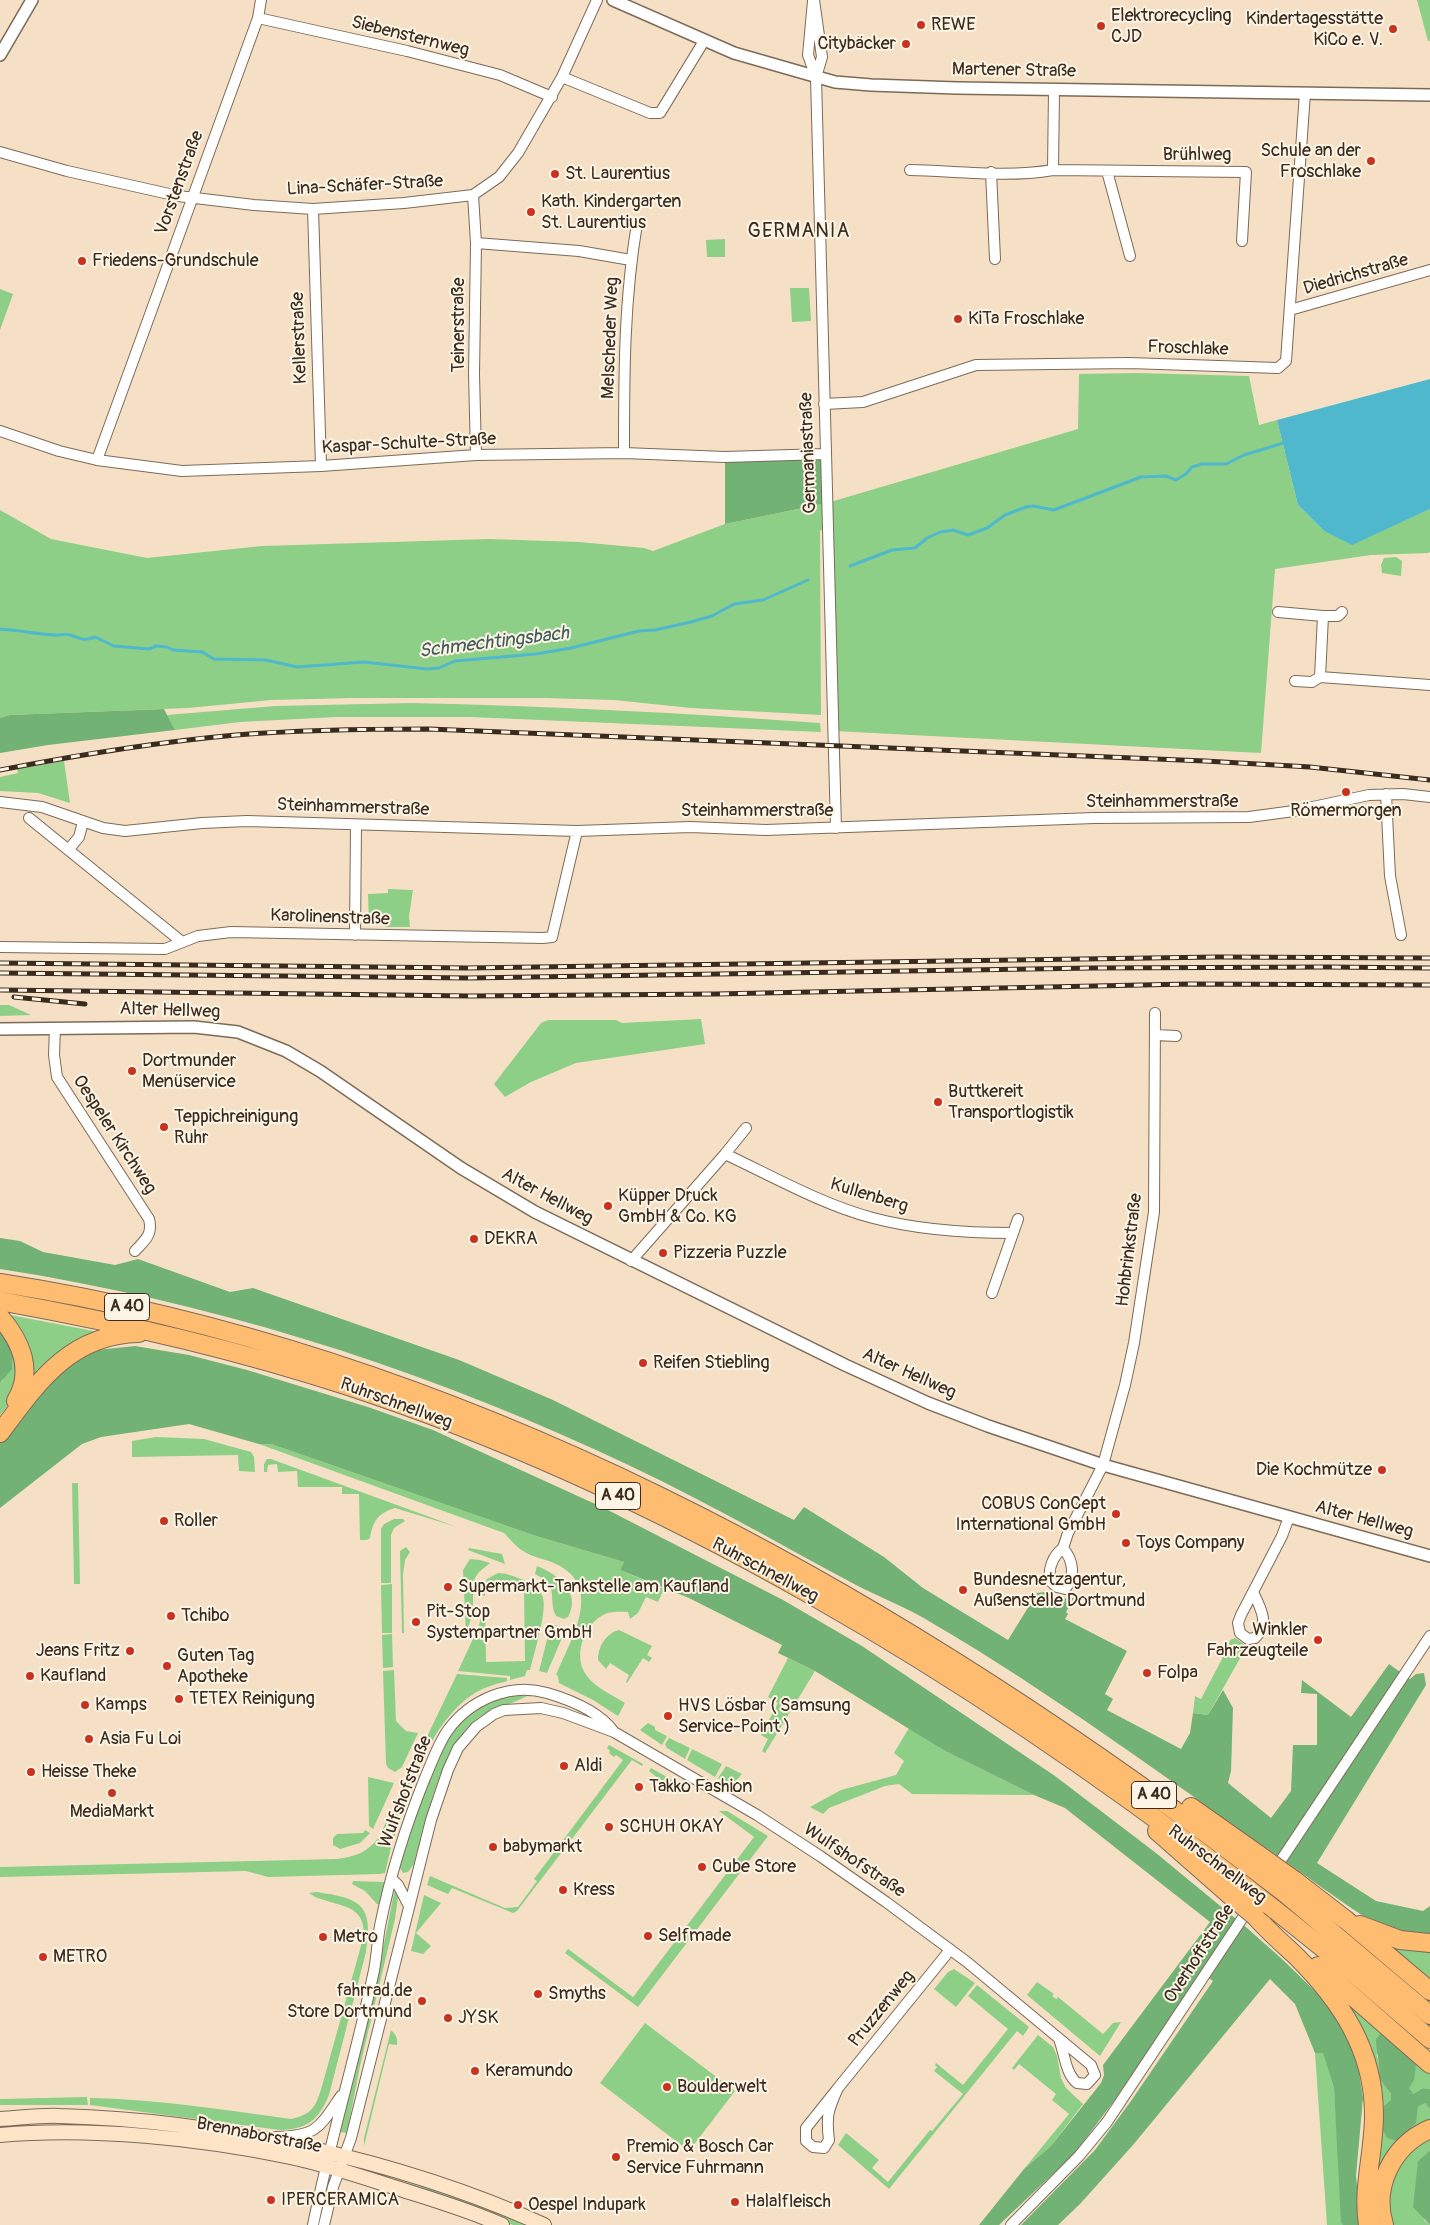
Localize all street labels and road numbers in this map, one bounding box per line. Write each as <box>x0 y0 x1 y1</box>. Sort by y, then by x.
street label: Siebensternweg <box>349 12 471 62</box>
street label: Martener Straße <box>952 59 1076 83</box>
street label: Vorstenstraße <box>151 128 209 238</box>
street label: Brühlweg <box>1163 144 1231 166</box>
street label: Lina-Schäfer-Straße <box>286 171 444 201</box>
street label: Diedrichstraße <box>1301 250 1411 300</box>
street label: Teinerstraße <box>448 277 470 373</box>
street label: Melscheder Weg <box>598 277 624 399</box>
street label: Kellerstraße <box>288 291 312 385</box>
street label: Froschlake <box>1147 337 1229 361</box>
street label: Germaniastraße <box>796 392 822 514</box>
street label: Kaspar-Schulte-Straße <box>321 429 497 459</box>
street label: Steinhammerstraße <box>1086 791 1238 813</box>
street label: Steinhammerstraße <box>276 795 430 821</box>
street label: Steinhammerstraße <box>681 800 833 822</box>
street label: Karolinenstraße <box>270 905 390 931</box>
street label: Alter Hellweg <box>119 998 221 1024</box>
street label: Oespeler Kirchweg <box>68 1072 160 1198</box>
street label: Alter Hellweg <box>498 1164 596 1230</box>
street label: Kullenberg <box>827 1174 911 1218</box>
street label: Hohbrinkstraße <box>1112 1192 1148 1308</box>
road number: A 40 <box>104 1294 150 1320</box>
street label: Alter Hellweg <box>859 1344 959 1404</box>
street label: Ruhrschnellweg <box>337 1374 455 1434</box>
road number: A 40 <box>596 1482 640 1510</box>
street label: Alter Hellweg <box>1313 1497 1415 1543</box>
street label: Ruhrschnellweg <box>708 1534 822 1608</box>
street label: Wulfshofstraße <box>375 1733 437 1851</box>
road number: A 40 <box>1132 1782 1176 1808</box>
street label: Wulfshofstraße <box>799 1819 909 1903</box>
street label: Ruhrschnellweg <box>1164 1821 1270 1909</box>
street label: Overhoffstraße <box>1160 1901 1240 2007</box>
street label: Pruzzenweg <box>844 1966 920 2052</box>
street label: Brennaborstraße <box>194 2113 324 2159</box>

